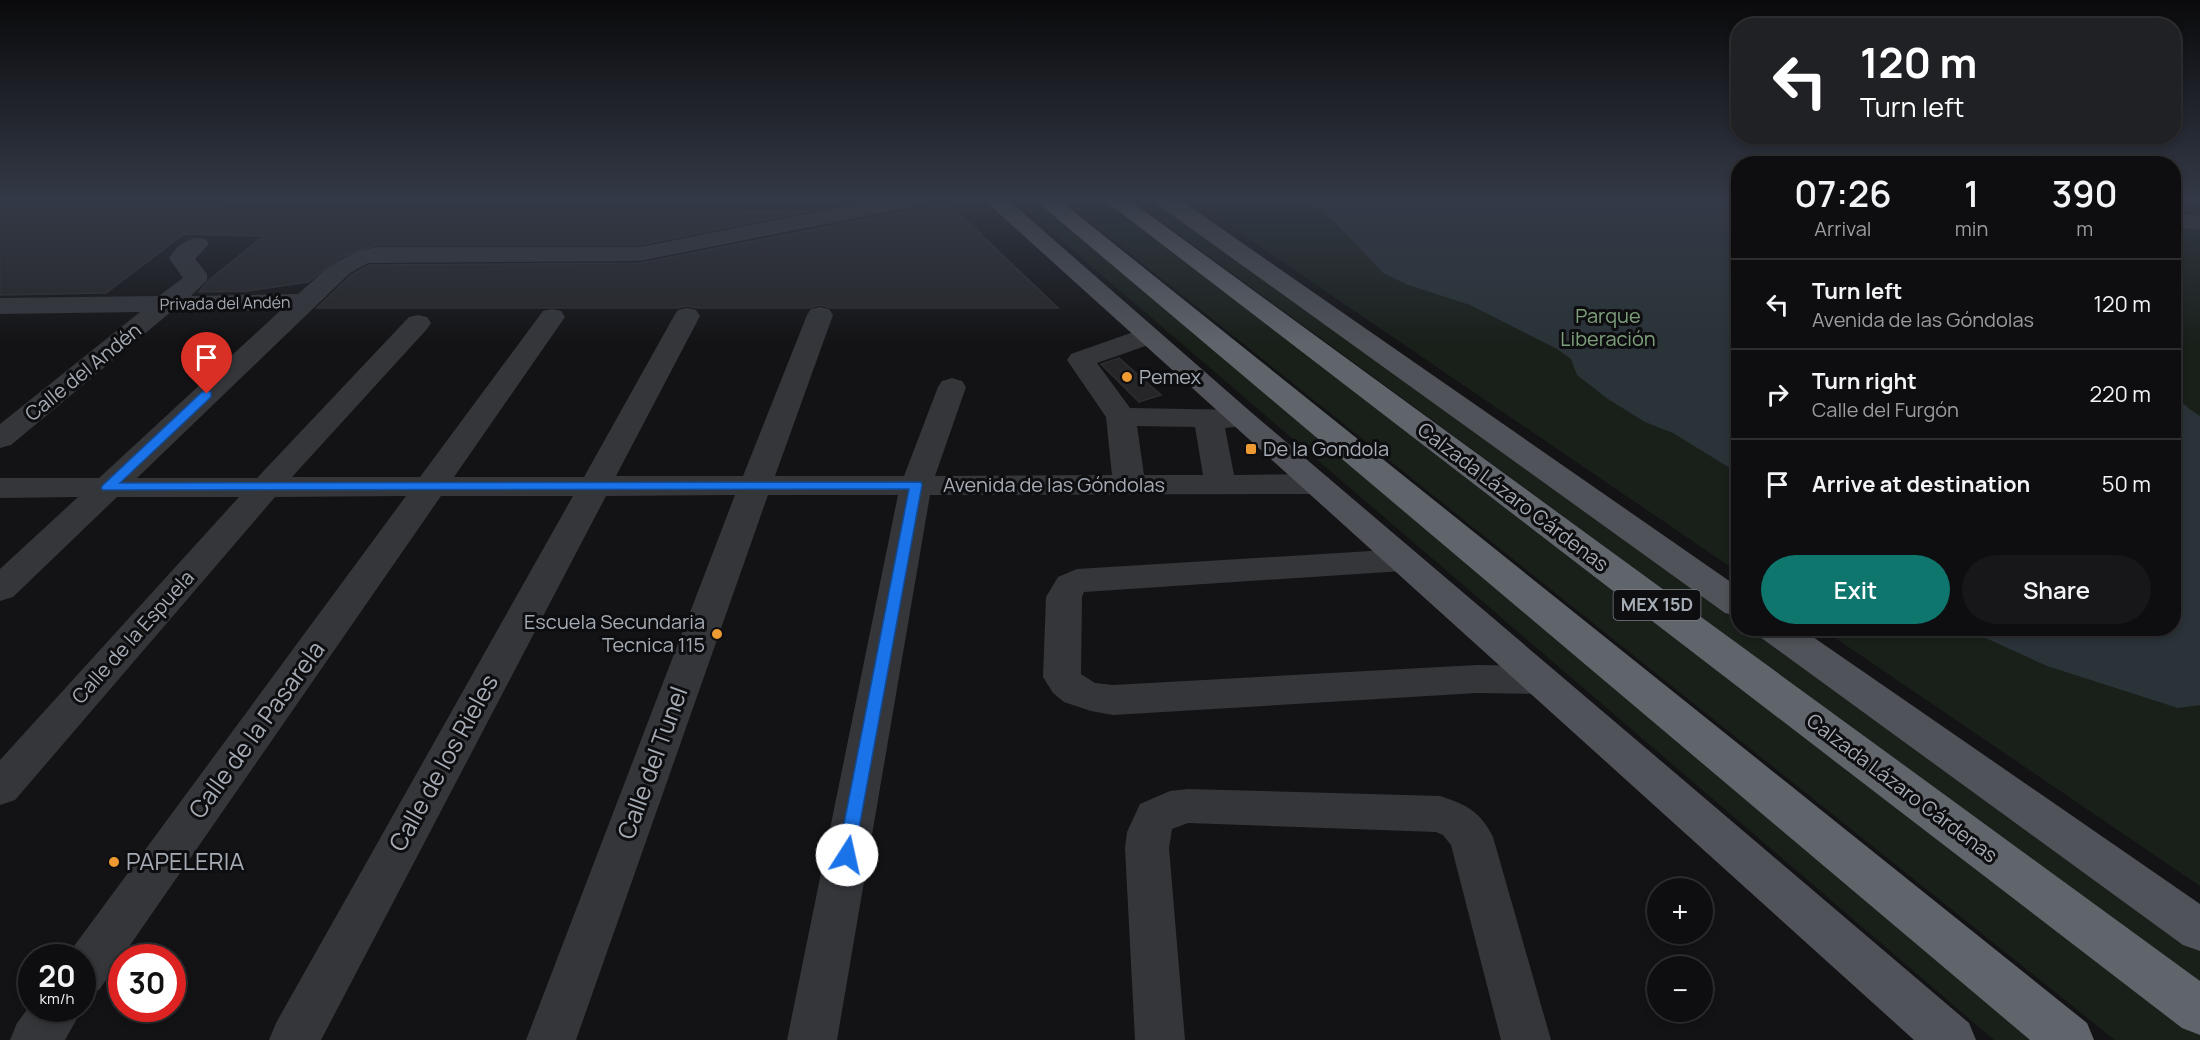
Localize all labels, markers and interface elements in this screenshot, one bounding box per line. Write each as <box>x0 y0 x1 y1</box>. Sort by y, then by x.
text: 120 m <box>1860 33 1977 91</box>
icon: left <box>1761 42 1839 120</box>
text: Turn left <box>1860 88 1964 125</box>
text: 07:26 <box>1794 169 1892 218</box>
text: 1 <box>1964 169 1979 218</box>
text: 390 <box>2052 169 2118 218</box>
text: Arrival <box>1814 215 1871 242</box>
text: min <box>1955 215 1988 242</box>
text: m <box>2076 215 2093 242</box>
text: Turn left <box>1812 276 1902 306</box>
icon: left <box>1761 288 1794 321</box>
text: 120 m <box>2093 289 2151 319</box>
street label: Privada del Andén <box>159 291 291 315</box>
park label: Parque Liberación <box>1560 302 1656 352</box>
text: Avenida de las Góndolas <box>1812 306 2034 333</box>
street label: Calle del Andén <box>19 316 146 427</box>
pin <box>181 332 232 394</box>
icon: arrive <box>190 341 223 374</box>
place label: Pemex <box>1139 363 1202 390</box>
text: Turn right <box>1812 366 1917 396</box>
marker: Pemex <box>1120 370 1134 384</box>
icon: right <box>1761 378 1794 411</box>
text: 220 m <box>2089 379 2151 409</box>
text: Calle del Furgón <box>1812 396 1959 423</box>
street label: Calzada Lázaro Cárdenas <box>1412 416 1614 577</box>
place label: De la Gondola <box>1263 435 1389 462</box>
marker: De la Gondola <box>1244 442 1258 456</box>
icon: arrive <box>1761 468 1794 501</box>
text: Arrive at destination <box>1812 469 2030 499</box>
text: 50 m <box>2102 469 2151 499</box>
street label: Avenida de las Góndolas <box>943 471 1165 498</box>
button: Exit <box>1761 555 1950 624</box>
button: Share <box>1962 555 2151 624</box>
street label: Calle de la Espuela <box>65 564 200 709</box>
road number: MEX 15D <box>1614 590 1700 620</box>
place label: Escuela Secundaria Tecnica 115 <box>524 608 705 658</box>
marker: Escuela Secundaria Tecnica 115 <box>710 627 724 641</box>
street label: Calle de la Pasarela <box>180 634 331 825</box>
street label: Calle de los Rieles <box>380 668 505 857</box>
street label: Calle del Tunel <box>609 681 695 843</box>
street label: Calzada Lázaro Cárdenas <box>1801 707 2003 868</box>
position arrow <box>815 823 879 887</box>
place label: PAPELERIA <box>126 844 245 877</box>
marker: PAPELERIA <box>107 855 121 869</box>
map controls <box>1647 878 1713 1022</box>
button: + <box>1647 878 1713 944</box>
speed limit sign: 30 <box>108 944 186 1022</box>
text: 20 <box>38 955 76 996</box>
button: − <box>1647 956 1713 1022</box>
text: km/h <box>40 988 74 1009</box>

